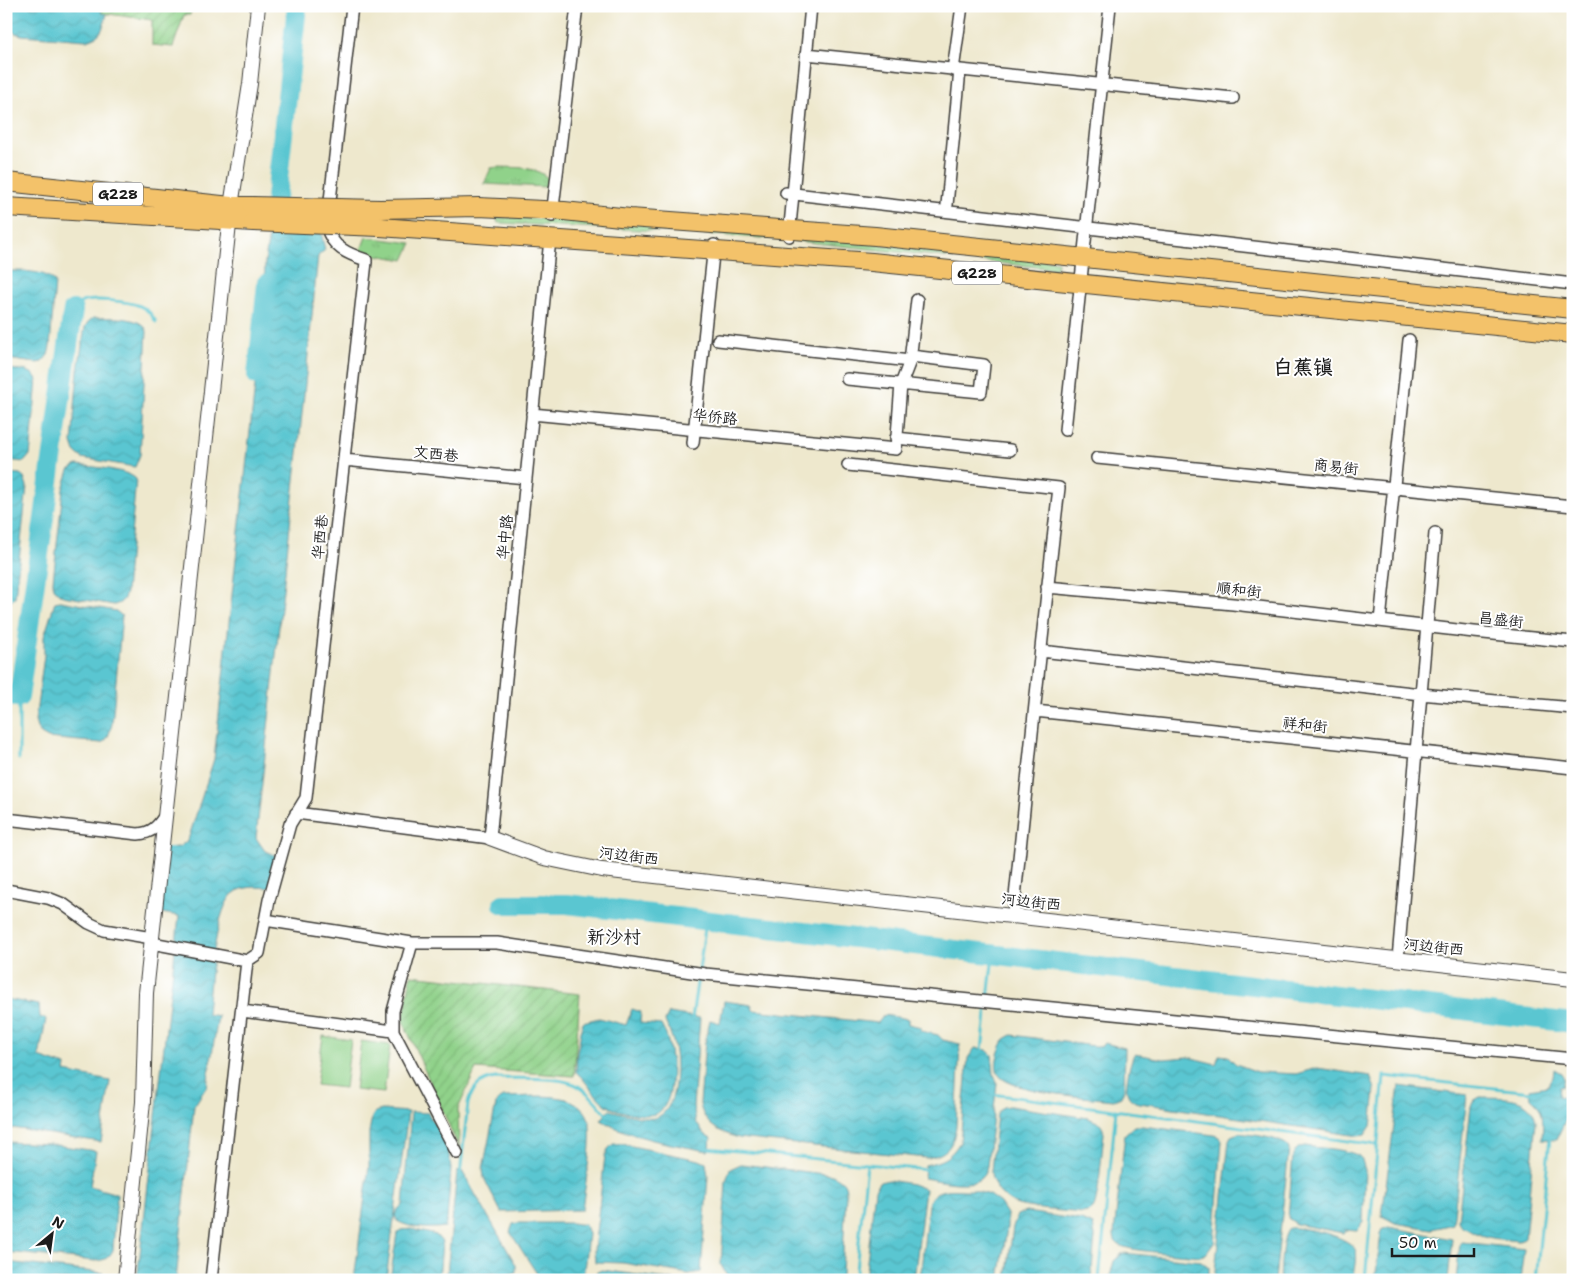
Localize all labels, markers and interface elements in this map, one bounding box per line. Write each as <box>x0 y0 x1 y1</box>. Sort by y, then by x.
road number: G228 <box>93 182 143 205</box>
road number: G228 <box>952 262 1002 284</box>
district label: 白蕉镇 <box>1273 354 1333 380</box>
street label: 华侨路 <box>692 405 738 429</box>
street label: 文西巷 <box>413 442 459 466</box>
street label: 商易街 <box>1313 455 1359 479</box>
street label: 华西巷 <box>308 514 332 560</box>
street label: 华中路 <box>493 514 517 560</box>
street label: 順和街 <box>1216 578 1262 602</box>
street label: 昌盛街 <box>1478 608 1524 632</box>
street label: 祥和街 <box>1282 713 1328 737</box>
street label: 河边街西 <box>598 842 660 870</box>
street label: 河边街西 <box>1000 889 1062 915</box>
district label: 新沙村 <box>587 925 641 949</box>
street label: 河边街西 <box>1403 934 1465 960</box>
north arrow <box>28 1208 78 1258</box>
text: N <box>49 1212 68 1233</box>
scale bar <box>1392 1226 1474 1258</box>
text: 50 m <box>1399 1233 1437 1253</box>

